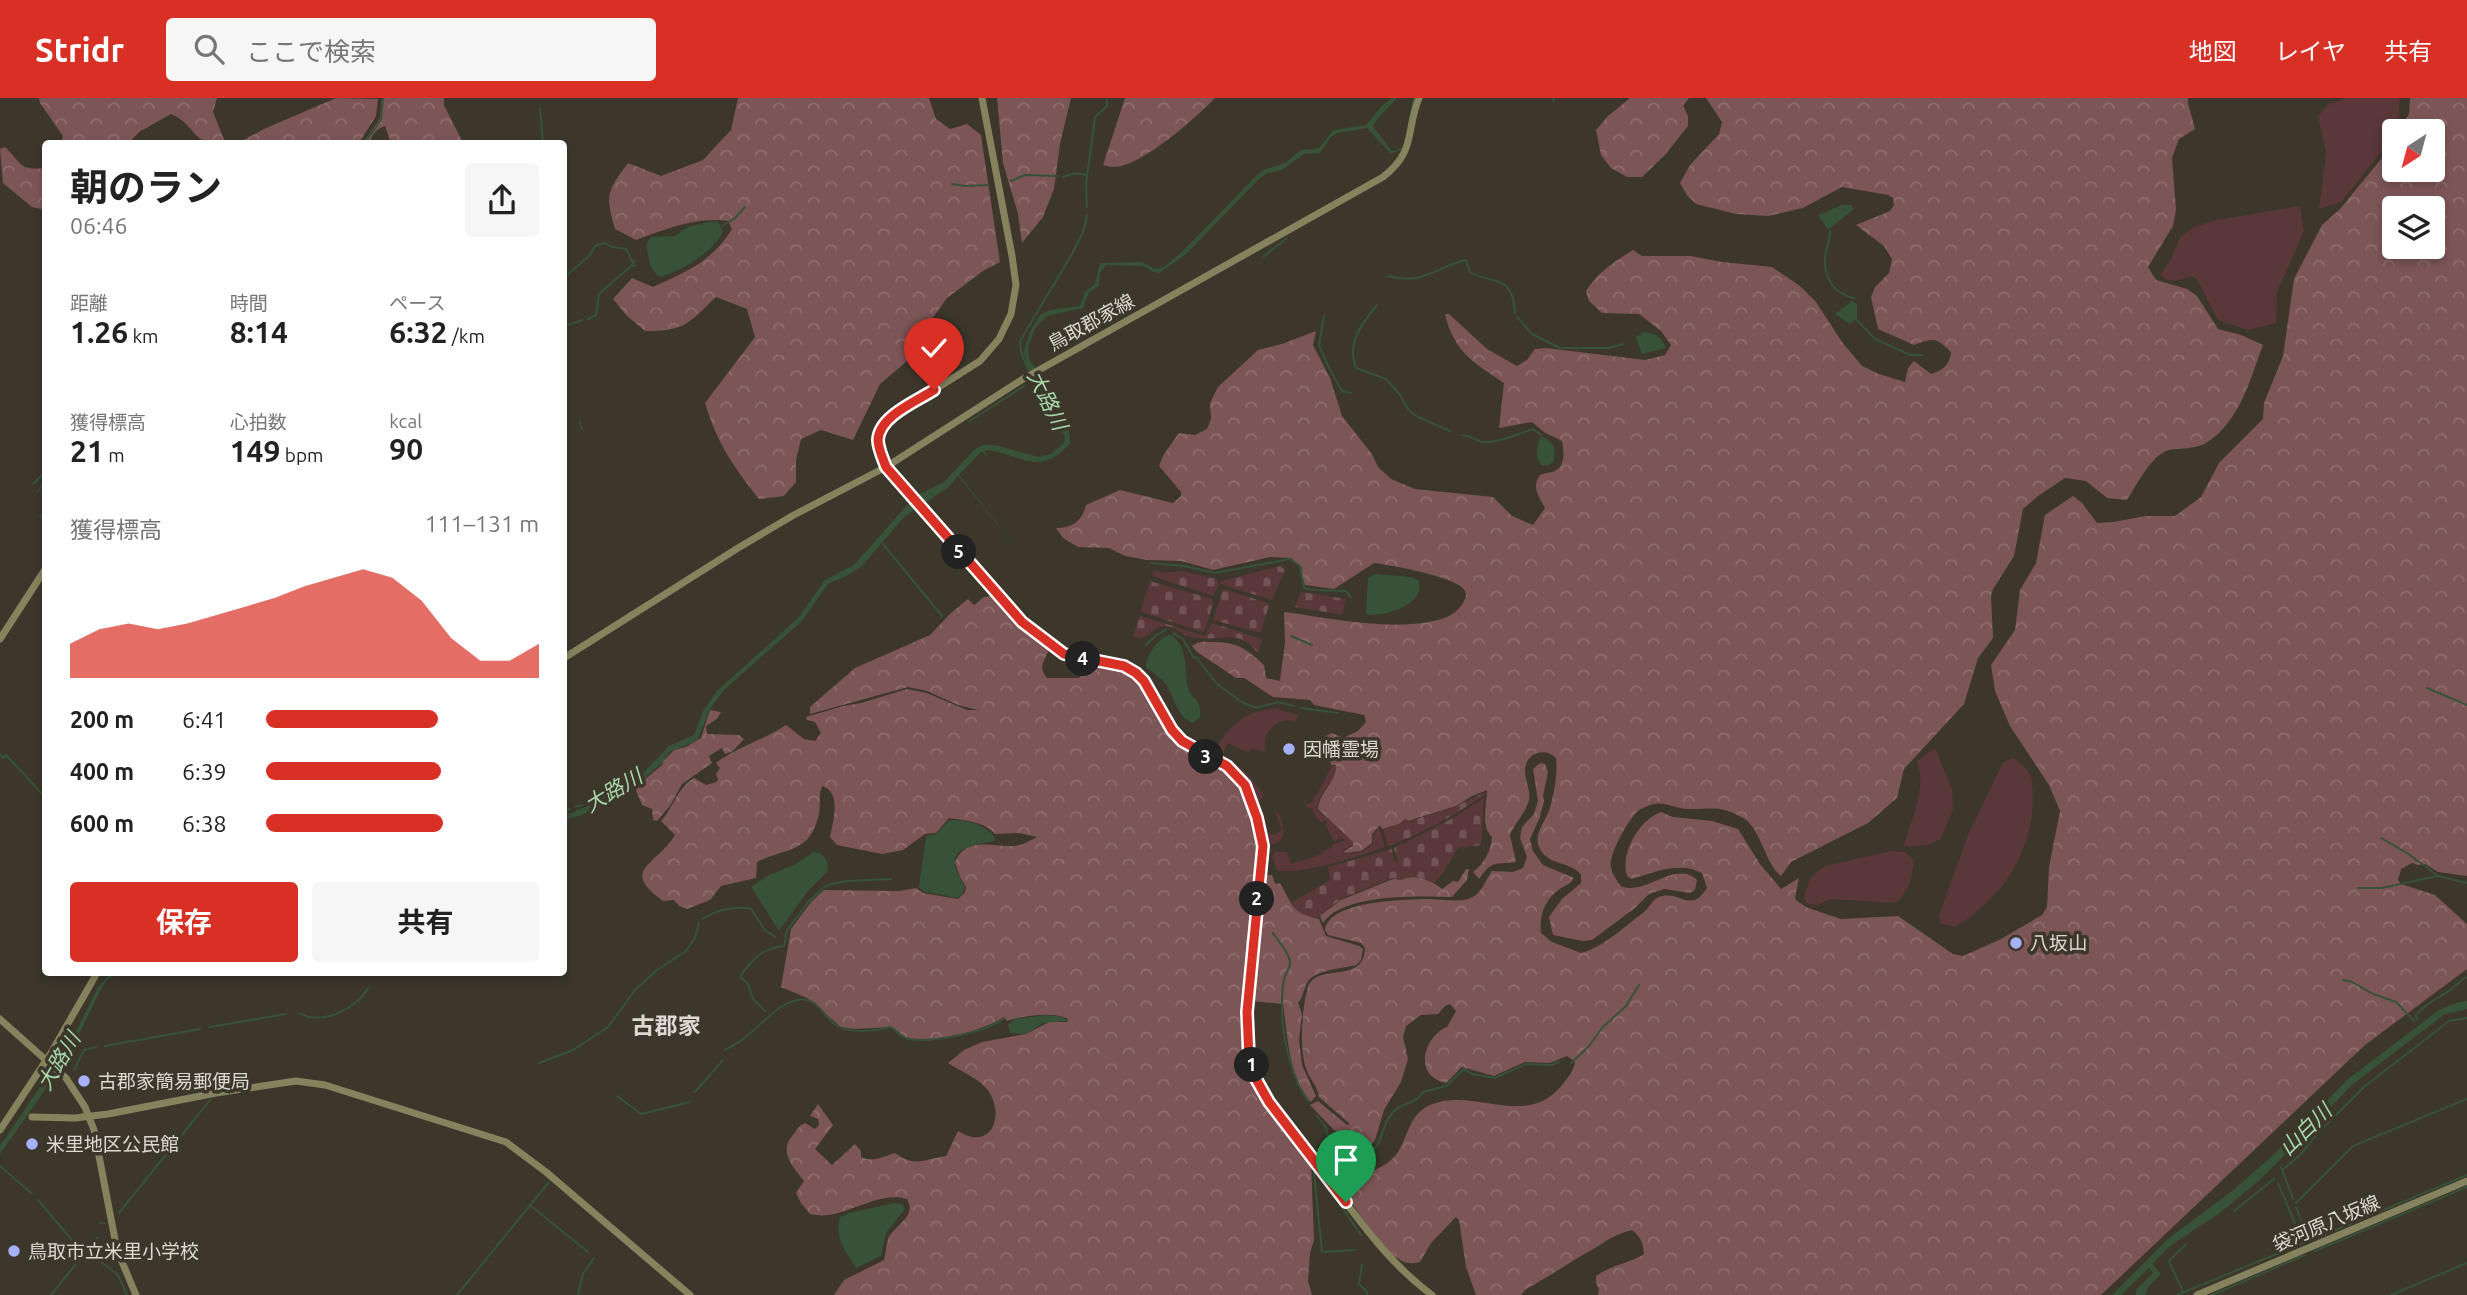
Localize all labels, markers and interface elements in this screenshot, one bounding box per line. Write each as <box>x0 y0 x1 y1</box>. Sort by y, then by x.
search box <box>166 18 656 81</box>
icon: search <box>190 30 228 68</box>
text: Stridr <box>35 31 124 68</box>
text: ここで検索 <box>246 37 376 66</box>
text: 地図 <box>2189 38 2237 65</box>
text: レイヤ <box>2275 38 2346 65</box>
text: 共有 <box>2384 38 2432 65</box>
north arrow <box>2382 119 2445 182</box>
map controls <box>2382 119 2445 259</box>
button: share <box>465 163 539 237</box>
text: 朝のラン <box>70 166 222 208</box>
button: layers <box>2382 196 2445 259</box>
text: 06:46 <box>70 213 128 238</box>
street label: 鳥取郡家線 <box>1044 289 1138 355</box>
text: 距離 <box>70 292 108 314</box>
text: 時間 <box>230 292 268 314</box>
text: ペース <box>389 292 445 314</box>
text: 1.26 <box>70 315 128 349</box>
text: 8:14 <box>230 315 288 349</box>
text: 6:32 <box>389 315 447 349</box>
pin <box>904 318 964 390</box>
text: km <box>128 325 158 347</box>
text: /km <box>447 325 485 347</box>
icon: check <box>915 329 953 367</box>
water label: 大路川 <box>1023 366 1073 435</box>
text: kcal <box>389 410 422 432</box>
text: 獲得標高 <box>70 411 146 433</box>
text: 心拍数 <box>230 411 287 433</box>
text: 90 <box>389 432 423 466</box>
text: 21 <box>70 434 104 468</box>
text: 149 <box>230 434 280 468</box>
text: m <box>104 444 125 466</box>
text: bpm <box>280 444 323 466</box>
text: 111–131 m <box>425 511 539 536</box>
text: 獲得標高 <box>70 517 162 542</box>
pin: 5 <box>942 534 976 570</box>
text: 5 <box>953 540 964 562</box>
pin: 4 <box>1066 642 1100 676</box>
text: 4 <box>1077 647 1088 669</box>
text: 200 m <box>70 707 134 732</box>
text: 6:41 <box>182 707 227 732</box>
place label: 因幡霊場 <box>1303 738 1379 760</box>
pin: 3 <box>1188 740 1224 774</box>
marker: 因幡霊場 <box>1281 741 1297 757</box>
text: 3 <box>1200 745 1211 767</box>
text: 400 m <box>70 759 134 784</box>
text: 6:39 <box>182 759 227 784</box>
water label: 大路川 <box>580 762 648 817</box>
text: 600 m <box>70 811 134 836</box>
text: 6:38 <box>182 811 227 836</box>
button: 保存 <box>70 882 298 962</box>
button: 共有 <box>312 882 539 962</box>
pin: 2 <box>1240 882 1274 916</box>
text: 2 <box>1251 887 1262 909</box>
place label: 八坂山 <box>2030 932 2087 954</box>
marker: 八坂山 <box>2008 935 2024 951</box>
district label: 古郡家 <box>632 1013 701 1038</box>
water label: 大路川 <box>31 1026 86 1094</box>
pin: 1 <box>1234 1048 1270 1082</box>
text: 1 <box>1246 1053 1257 1075</box>
place label: 古郡家簡易郵便局 <box>98 1070 250 1092</box>
marker: 古郡家簡易郵便局 <box>76 1073 92 1089</box>
water label: 山白川 <box>2274 1097 2337 1160</box>
pin <box>1316 1130 1376 1202</box>
place label: 米里地区公民館 <box>46 1133 179 1155</box>
marker: 米里地区公民館 <box>24 1136 40 1152</box>
icon: arrive <box>1327 1141 1365 1179</box>
street label: 袋河原八坂線 <box>2269 1191 2383 1255</box>
place label: 鳥取市立米里小学校 <box>28 1240 199 1262</box>
marker: 鳥取市立米里小学校 <box>6 1243 22 1259</box>

